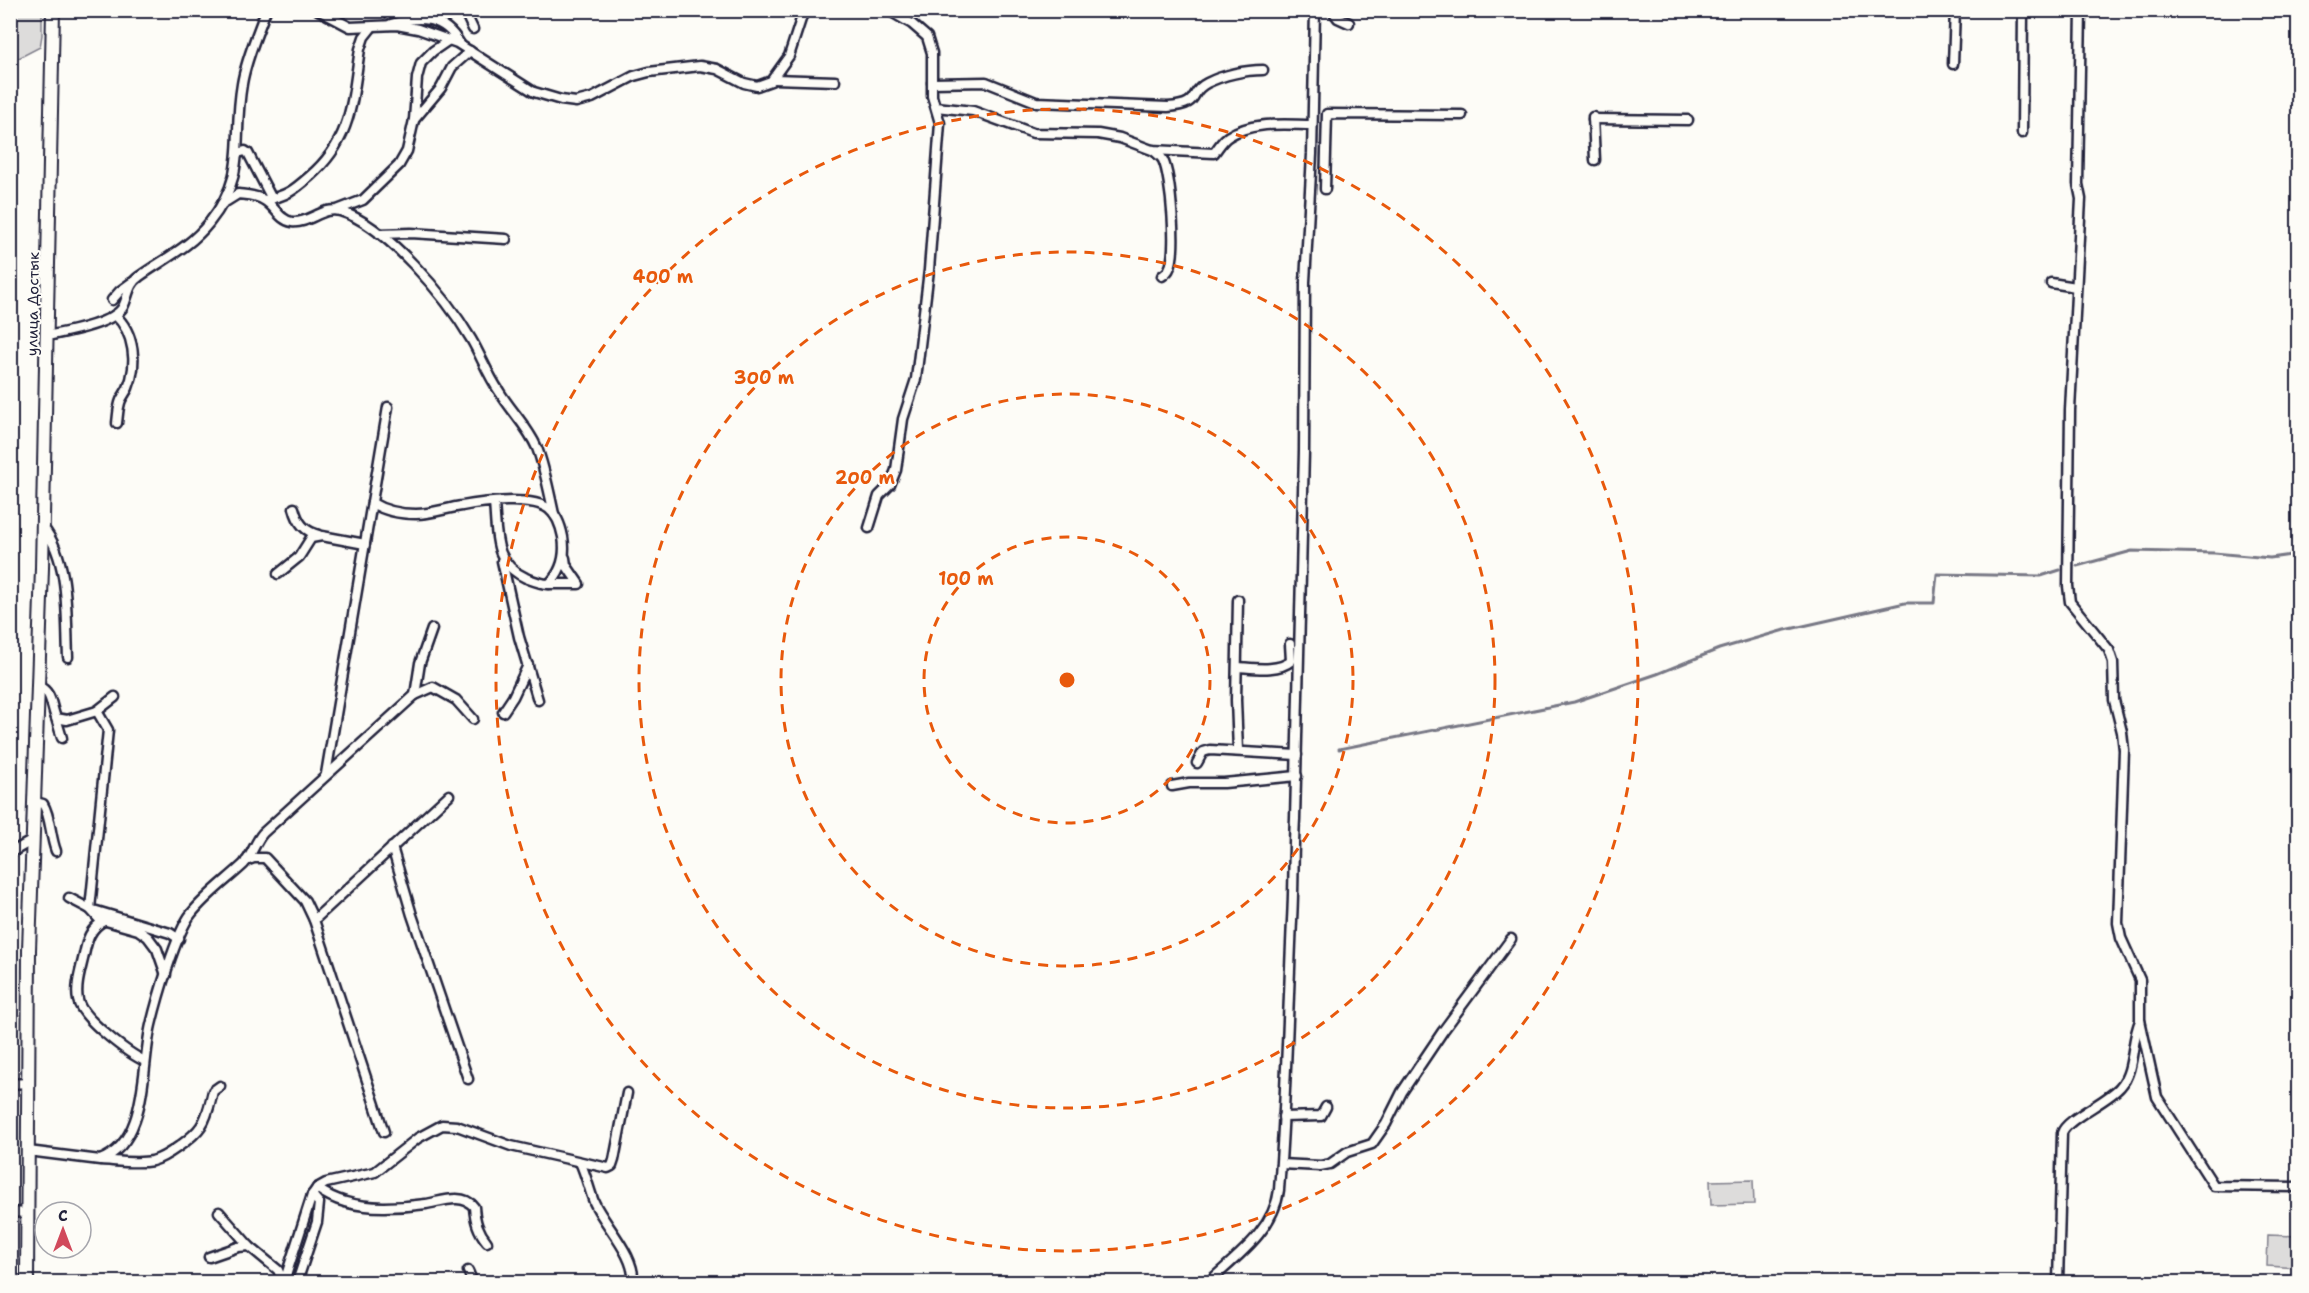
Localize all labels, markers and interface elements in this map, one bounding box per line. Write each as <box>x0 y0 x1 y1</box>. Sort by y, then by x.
street label: улица Достык <box>22 252 44 356</box>
text: 400 m <box>633 265 694 289</box>
text: 300 m <box>734 366 795 390</box>
text: 200 m <box>835 466 896 490</box>
text: 100 m <box>938 567 994 591</box>
centre of rings <box>1057 670 1077 690</box>
north arrow <box>33 1200 93 1260</box>
text: С <box>58 1205 68 1226</box>

